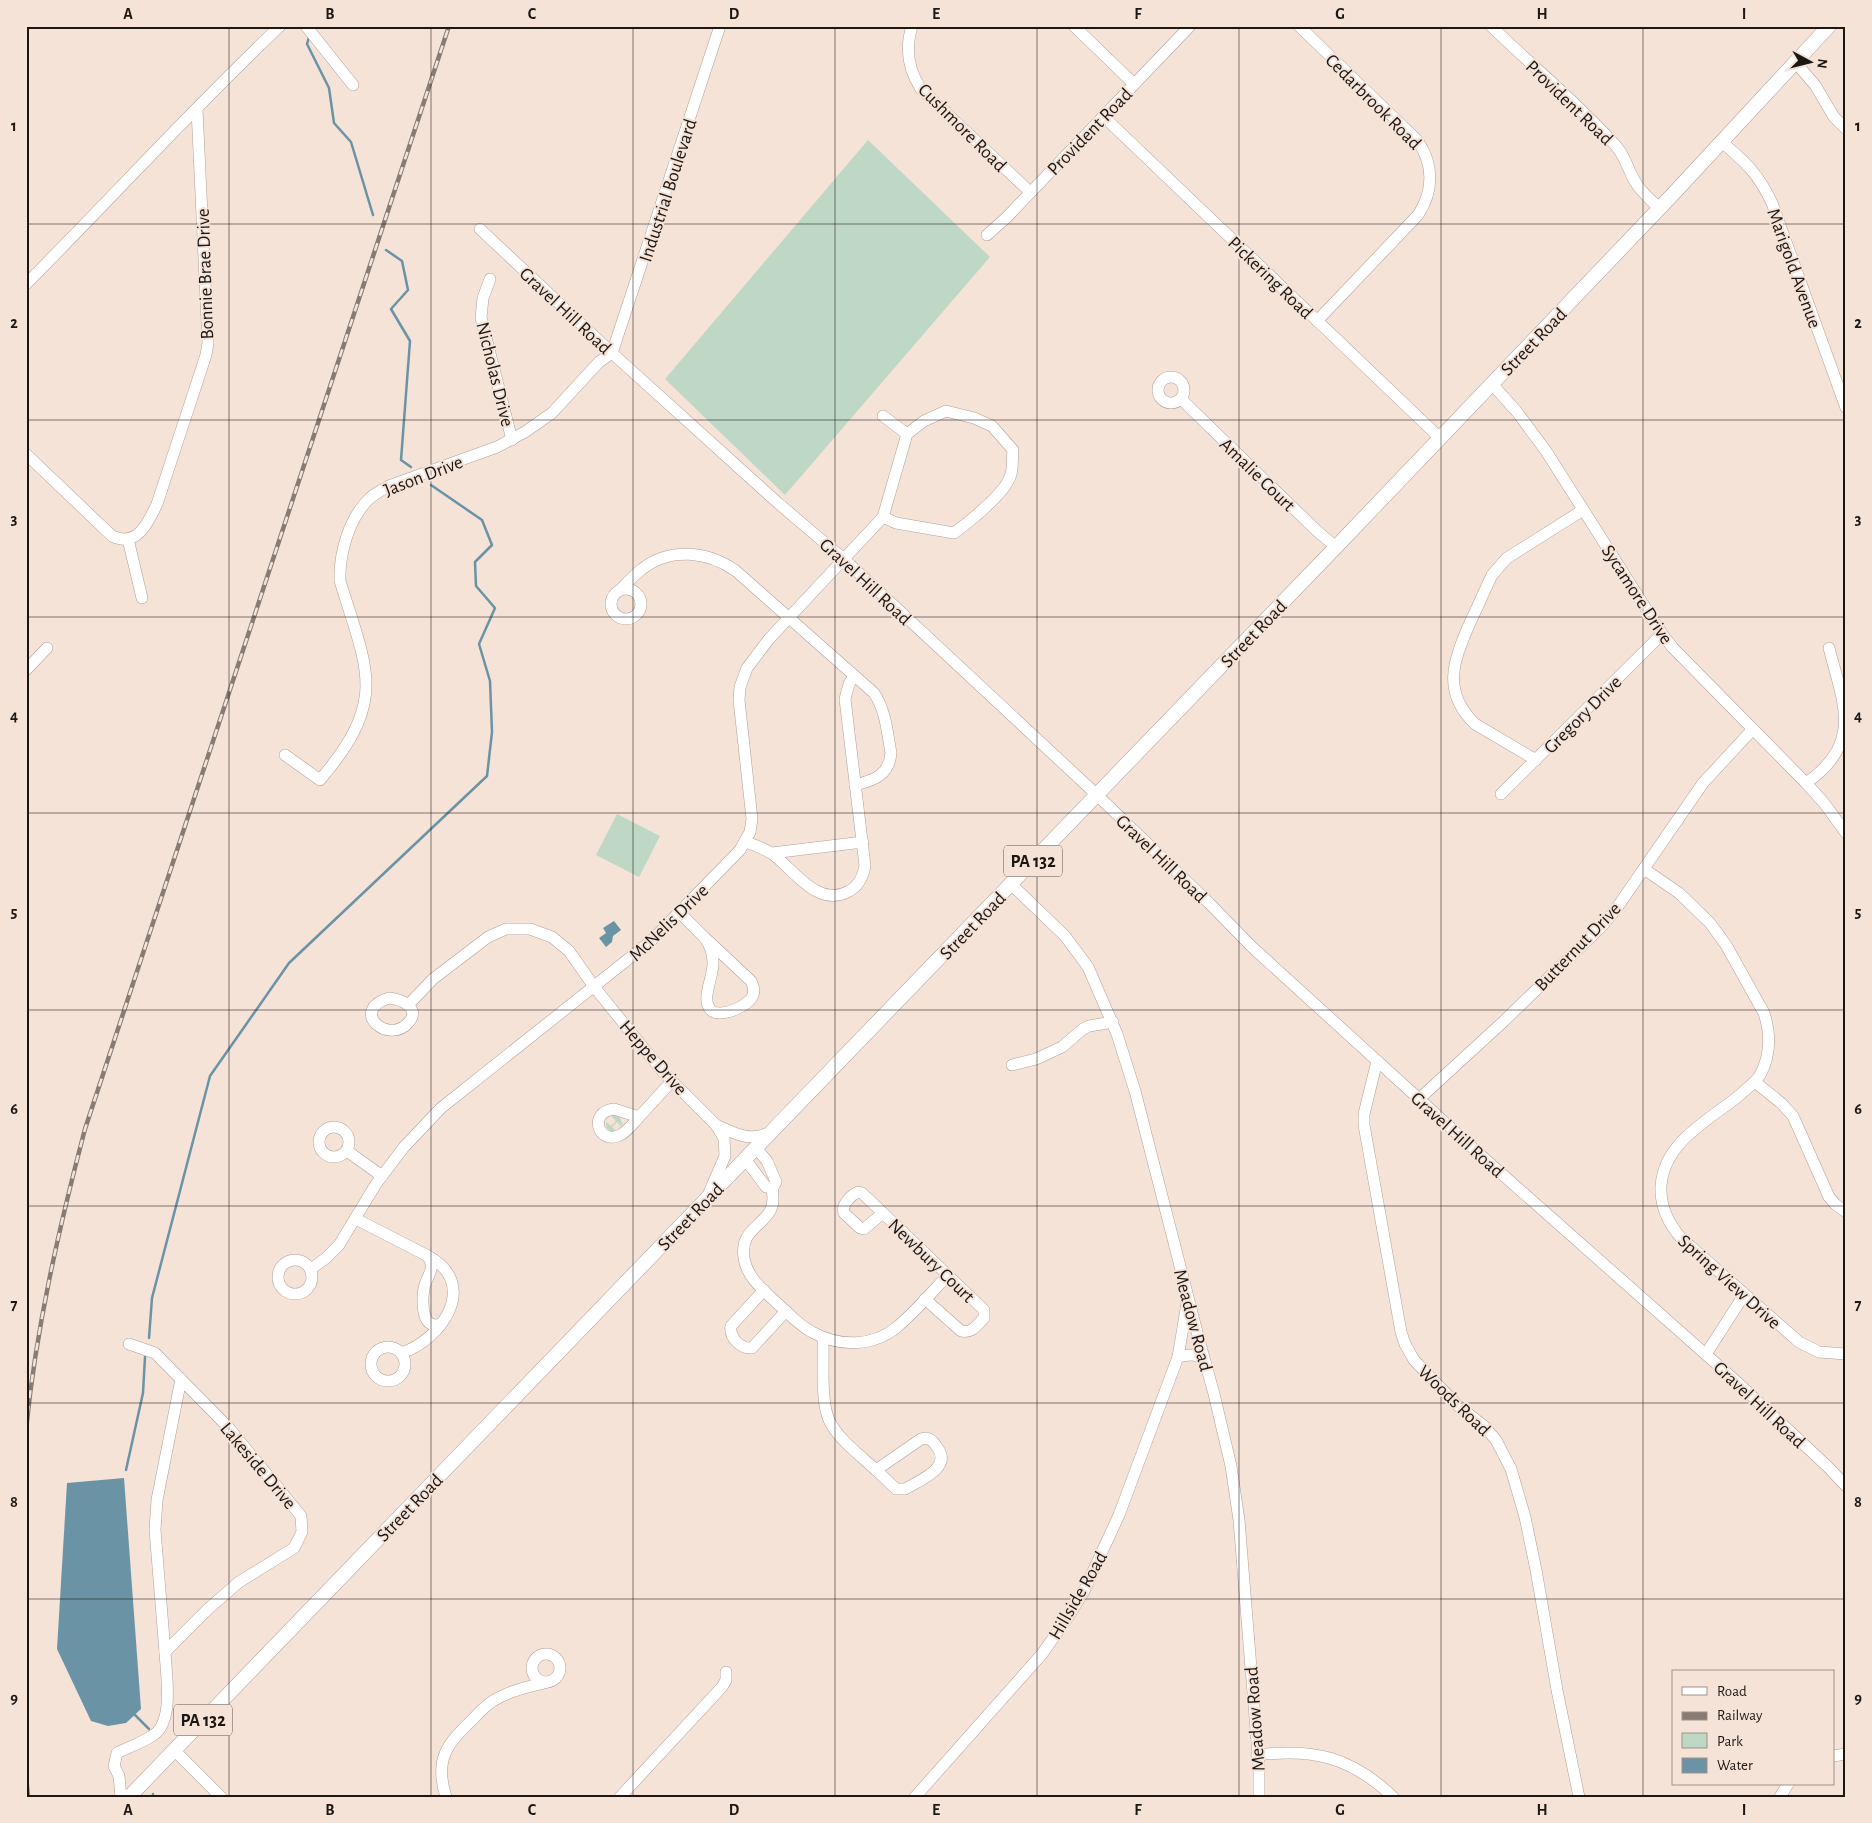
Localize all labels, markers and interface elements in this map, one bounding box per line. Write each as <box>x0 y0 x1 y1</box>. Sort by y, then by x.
text: A <box>123 6 133 22</box>
text: B <box>325 6 335 22</box>
text: C <box>528 6 537 22</box>
text: D <box>729 6 740 22</box>
text: E <box>932 6 940 22</box>
text: F <box>1134 6 1142 22</box>
text: G <box>1335 6 1345 22</box>
text: H <box>1536 6 1548 22</box>
text: I <box>1742 6 1746 22</box>
north arrow <box>1784 38 1834 88</box>
street label: Cedarbrook Road <box>1321 51 1425 154</box>
street label: Provident Road <box>1522 57 1616 149</box>
text: N <box>1814 58 1829 69</box>
street label: Cushmore Road <box>914 80 1010 176</box>
street label: Provident Road <box>1044 85 1136 179</box>
street label: Industrial Boulevard <box>636 116 701 264</box>
text: 1 <box>11 118 17 134</box>
text: 1 <box>1855 118 1861 134</box>
street label: Marigold Avenue <box>1763 206 1824 331</box>
street label: Bonnie Brae Drive <box>194 208 217 340</box>
street label: Pickering Road <box>1224 233 1316 323</box>
street label: Gravel Hill Road <box>515 264 615 358</box>
street label: Street Road <box>1497 305 1571 379</box>
text: 2 <box>10 315 18 331</box>
text: 2 <box>1854 315 1862 331</box>
street label: Nicholas Drive <box>472 320 517 429</box>
street label: Amalie Court <box>1216 435 1298 515</box>
street label: Jason Drive <box>381 453 466 500</box>
text: 3 <box>11 511 18 527</box>
text: 3 <box>1855 511 1862 527</box>
street label: Gravel Hill Road <box>815 535 915 629</box>
street label: Sycamore Drive <box>1598 542 1676 648</box>
street label: Street Road <box>1217 597 1291 671</box>
street label: Gregory Drive <box>1541 673 1626 758</box>
text: 4 <box>10 708 18 724</box>
text: 4 <box>1854 708 1862 724</box>
street label: Gravel Hill Road <box>1112 811 1210 907</box>
road number: PA 132 <box>1004 846 1062 876</box>
street label: McNelis Drive <box>626 881 712 965</box>
street label: Street Road <box>936 889 1010 963</box>
street label: Butternut Drive <box>1531 899 1625 995</box>
text: 5 <box>11 904 18 920</box>
text: 5 <box>1855 904 1862 920</box>
street label: Heppe Drive <box>615 1017 690 1099</box>
street label: Gravel Hill Road <box>1407 1089 1507 1182</box>
text: 6 <box>10 1101 18 1117</box>
text: 6 <box>1854 1101 1862 1117</box>
street label: Street Road <box>654 1180 728 1254</box>
street label: Newbury Court <box>884 1215 978 1307</box>
street label: Spring View Drive <box>1674 1231 1784 1333</box>
street label: Meadow Road <box>1170 1267 1215 1374</box>
text: 7 <box>11 1297 18 1313</box>
text: 7 <box>1855 1297 1862 1313</box>
street label: Gravel Hill Road <box>1709 1358 1809 1452</box>
street label: Woods Road <box>1414 1362 1494 1440</box>
street label: Lakeside Drive <box>216 1419 299 1513</box>
street label: Street Road <box>373 1471 447 1545</box>
text: 8 <box>10 1494 18 1510</box>
text: 8 <box>1854 1494 1862 1510</box>
street label: Hillside Road <box>1046 1548 1111 1643</box>
street label: Meadow Road <box>1242 1666 1269 1772</box>
legend <box>1672 1670 1834 1786</box>
text: Road <box>1717 1684 1747 1699</box>
text: 9 <box>10 1690 18 1706</box>
text: 9 <box>1854 1690 1862 1706</box>
road number: PA 132 <box>174 1704 232 1736</box>
text: Railway <box>1717 1708 1763 1723</box>
text: Park <box>1717 1734 1743 1749</box>
text: Water <box>1717 1758 1753 1773</box>
text: A <box>123 1802 133 1818</box>
text: B <box>325 1802 335 1818</box>
text: C <box>528 1802 537 1818</box>
text: D <box>729 1802 740 1818</box>
text: E <box>932 1802 940 1818</box>
text: F <box>1134 1802 1142 1818</box>
text: G <box>1335 1802 1345 1818</box>
text: H <box>1536 1802 1548 1818</box>
text: I <box>1742 1802 1746 1818</box>

